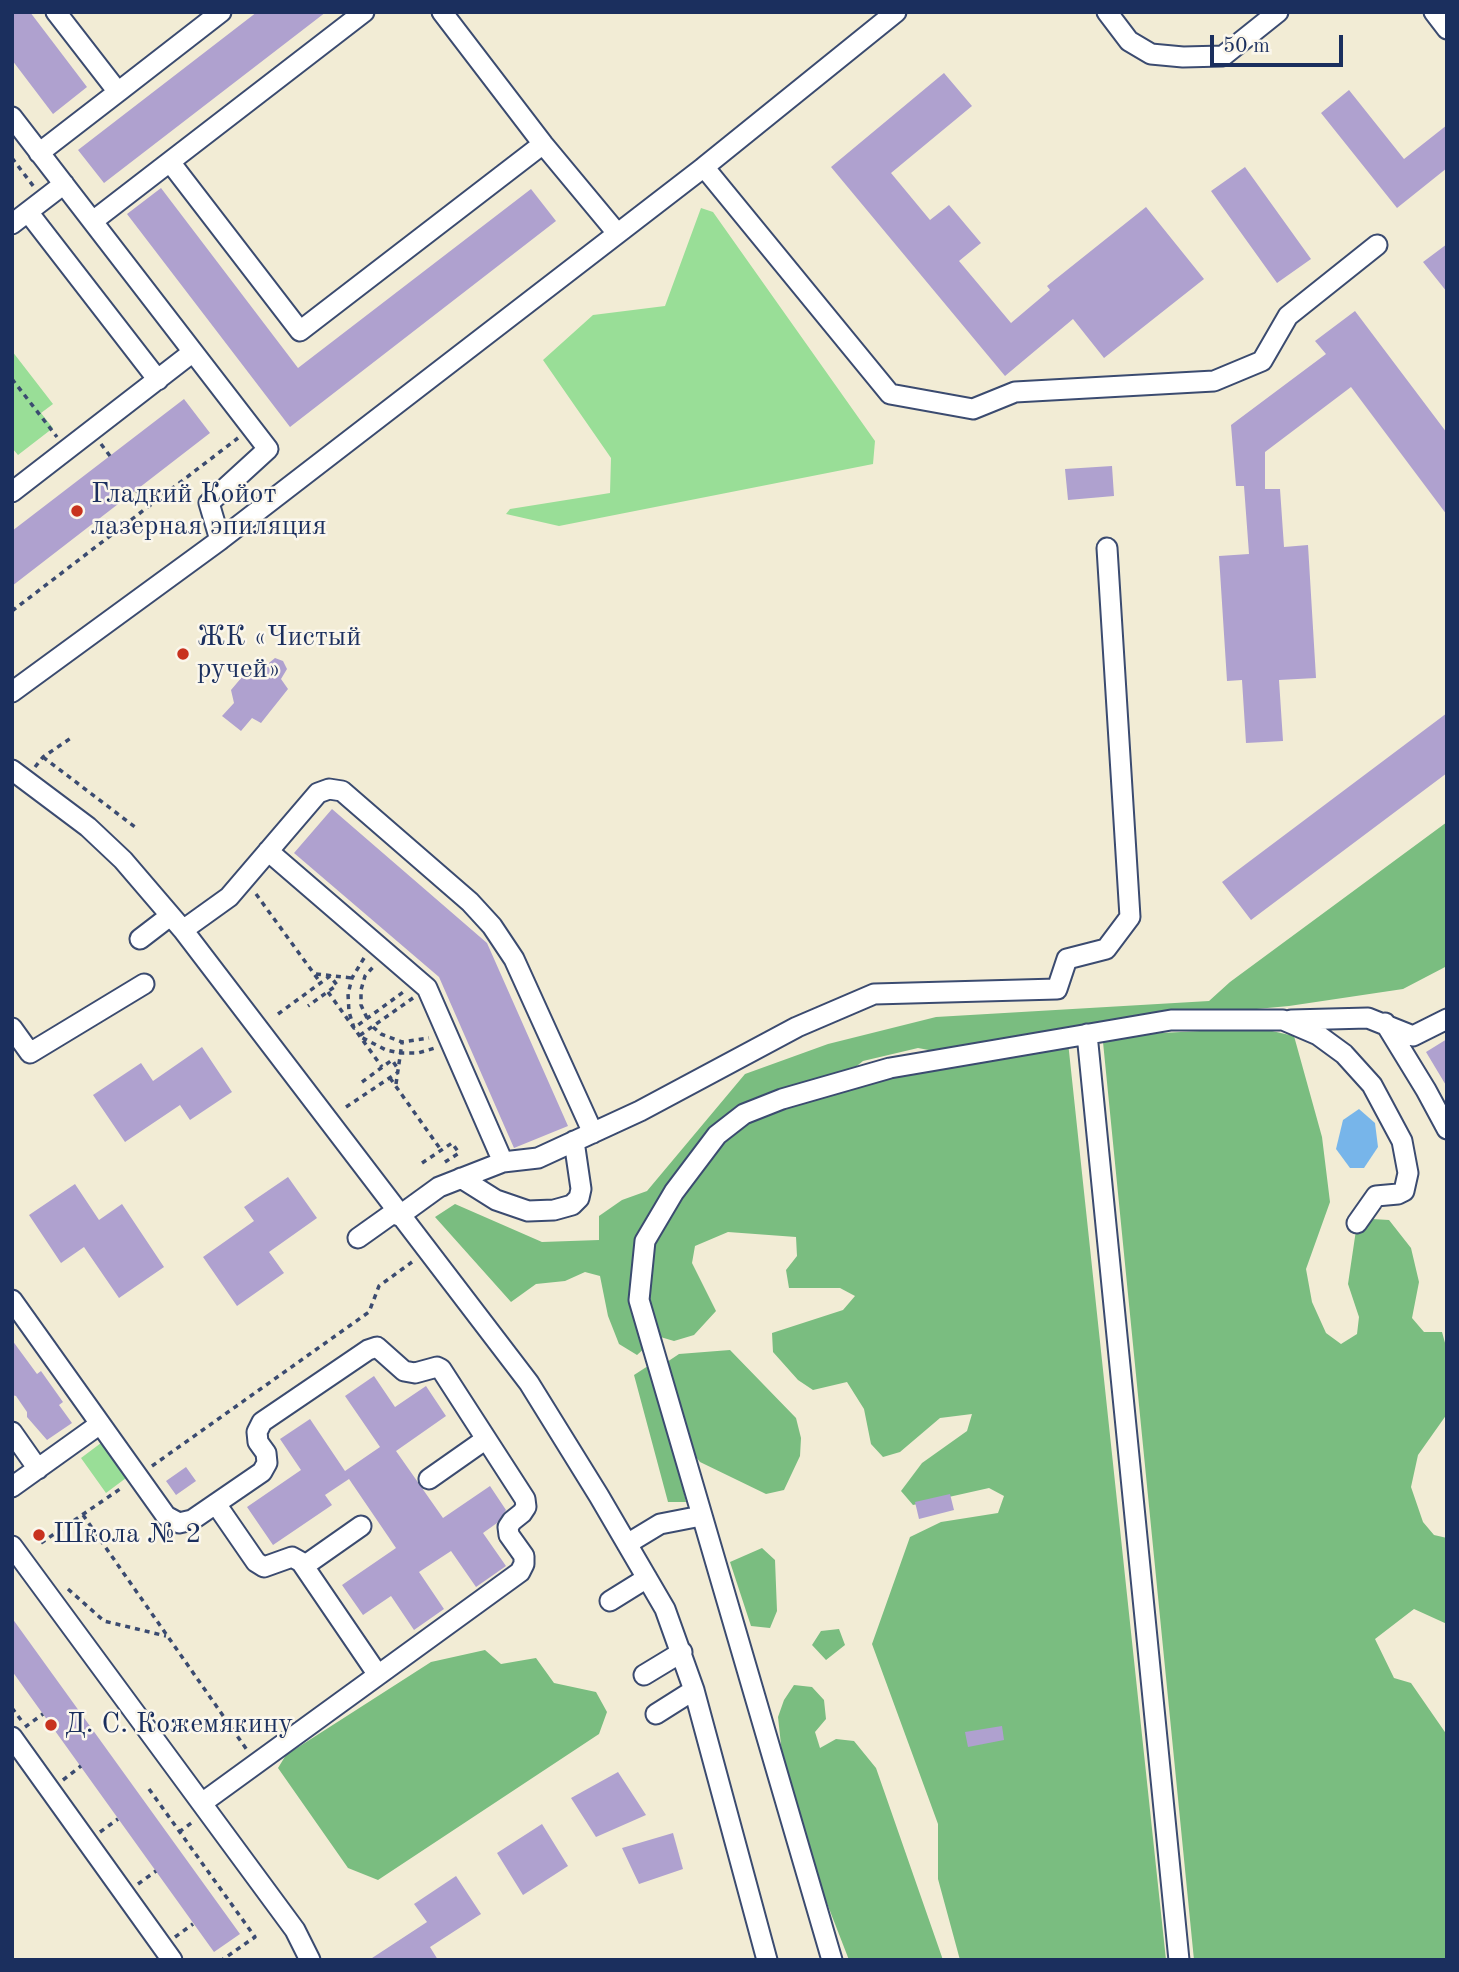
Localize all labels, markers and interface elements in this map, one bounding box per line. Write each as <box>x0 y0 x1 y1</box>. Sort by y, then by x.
scale bar <box>1214 21 1347 65</box>
text: 50 m <box>1223 36 1270 57</box>
place label: Гладкий Койот лазерная эпиляция <box>91 478 327 544</box>
marker: Гладкий Койот лазерная эпиляция <box>69 503 85 519</box>
place label: ЖК «Чистый ручей» <box>197 621 361 687</box>
marker: ЖК «Чистый ручей» <box>175 646 191 662</box>
place label: Школа № 2 <box>53 1518 202 1552</box>
marker: Школа № 2 <box>31 1527 47 1543</box>
place label: Д. С. Кожемякину <box>65 1708 293 1742</box>
marker: Д. С. Кожемякину <box>43 1717 59 1733</box>

